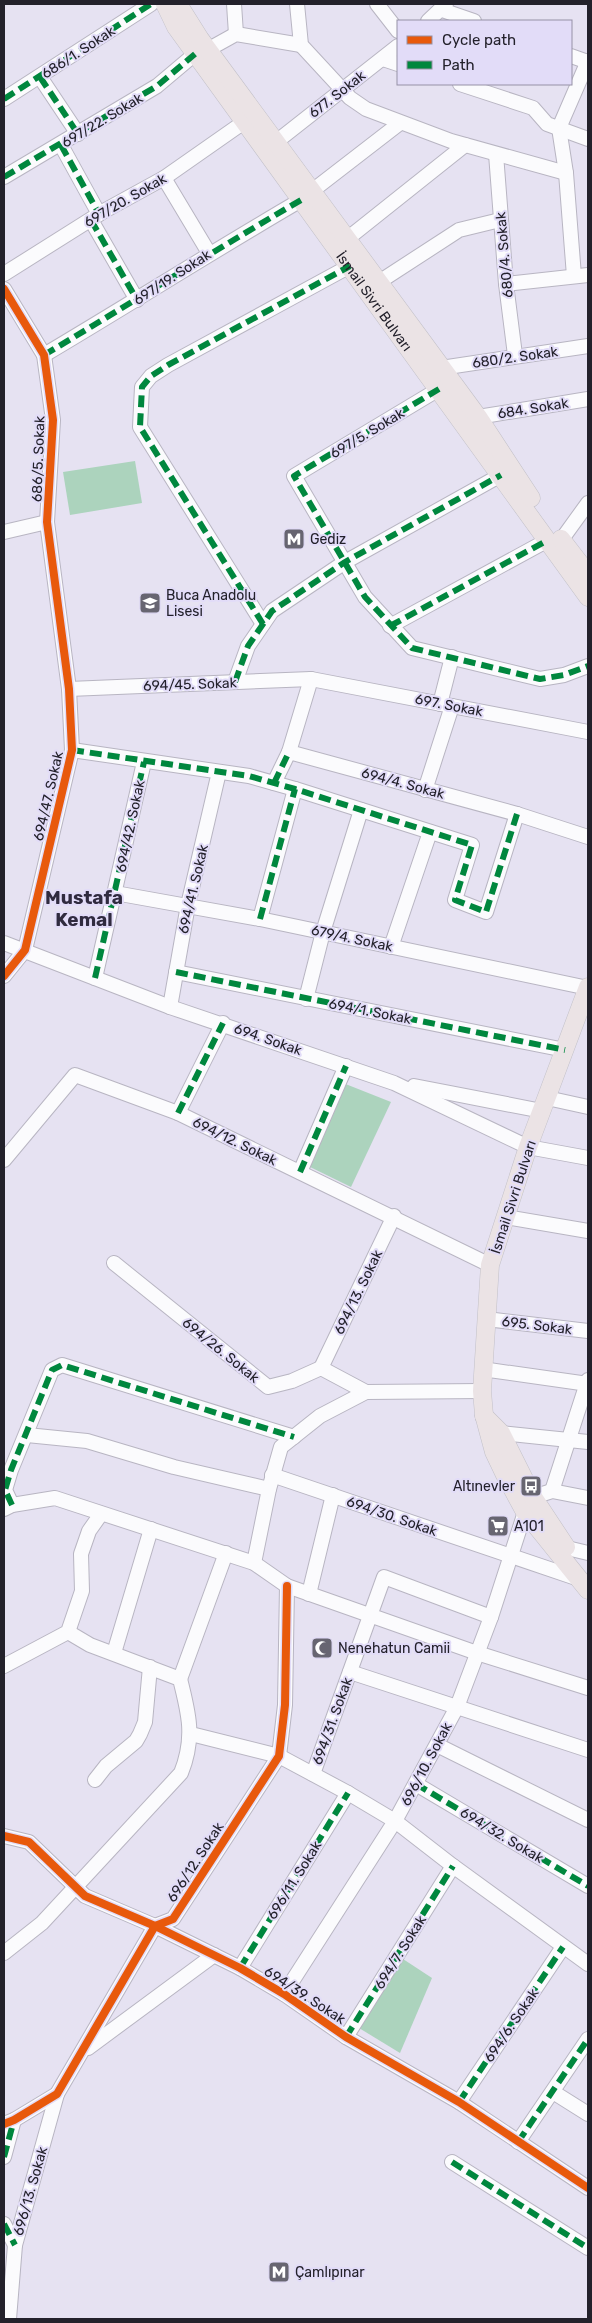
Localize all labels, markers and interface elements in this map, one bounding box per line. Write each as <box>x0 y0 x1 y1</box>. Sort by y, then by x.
legend <box>397 20 572 85</box>
street label: 686/1. Sokak <box>38 22 119 82</box>
text: Cycle path <box>442 31 516 49</box>
text: Path <box>442 56 475 74</box>
street label: 677. Sokak <box>306 67 370 122</box>
street label: 697/22. Sokak <box>59 89 147 151</box>
street label: 697/20. Sokak <box>81 170 170 231</box>
street label: 680/4. Sokak <box>492 211 517 299</box>
street label: 697/19. Sokak <box>130 246 215 309</box>
street label: İsmail Sivri Bulvarı <box>332 249 416 355</box>
street label: 680/2. Sokak <box>471 343 560 372</box>
street label: 684. Sokak <box>496 394 571 422</box>
street label: 697/5. Sokak <box>327 404 408 462</box>
street label: 686/5. Sokak <box>28 415 49 502</box>
metro station icon: Gediz <box>282 527 306 551</box>
place label: Gediz <box>310 531 346 548</box>
place label: Buca Anadolu Lisesi <box>166 587 256 620</box>
school or university icon: Buca Anadolu Lisesi <box>138 591 162 615</box>
street label: 694/45. Sokak <box>143 674 238 695</box>
street label: 697. Sokak <box>414 691 485 721</box>
street label: 694/47. Sokak <box>30 749 67 843</box>
street label: 694/4. Sokak <box>359 764 447 803</box>
street label: 694/42. Sokak <box>112 778 149 874</box>
street label: 694/41. Sokak <box>175 842 212 936</box>
district label: Mustafa Kemal <box>45 886 123 931</box>
street label: 679/4. Sokak <box>310 922 395 956</box>
street label: 694/1. Sokak <box>327 995 413 1028</box>
street label: 694. Sokak <box>232 1020 305 1059</box>
street label: 694/12. Sokak <box>190 1114 280 1170</box>
street label: İsmail Sivri Bulvarı <box>487 1138 540 1256</box>
street label: 694/13. Sokak <box>331 1246 387 1337</box>
street label: 695. Sokak <box>501 1313 574 1338</box>
street label: 694/26. Sokak <box>179 1314 263 1387</box>
bus stop icon: Altınevler <box>519 1474 543 1498</box>
place label: Altınevler <box>453 1478 516 1495</box>
street label: 694/30. Sokak <box>344 1493 440 1540</box>
supermarket icon: A101 <box>486 1514 510 1538</box>
place label: A101 <box>514 1518 544 1535</box>
mosque icon: Nenehatun Camii <box>310 1636 334 1660</box>
place label: Nenehatun Camii <box>338 1640 450 1657</box>
street label: 694/31. Sokak <box>309 1674 356 1767</box>
street label: 696/10. Sokak <box>397 1719 456 1809</box>
street label: 694/32. Sokak <box>457 1804 547 1867</box>
street label: 696/12. Sokak <box>163 1819 228 1905</box>
street label: 696/11. Sokak <box>264 1837 326 1923</box>
street label: 694/7. Sokak <box>371 1912 430 1992</box>
street label: 694/39. Sokak <box>261 1963 349 2028</box>
street label: 694/6. Sokak <box>480 1984 543 2065</box>
street label: 696/13. Sokak <box>10 2144 52 2238</box>
metro station icon: Çamlıpınar <box>267 2260 291 2284</box>
place label: Çamlıpınar <box>295 2264 365 2281</box>

